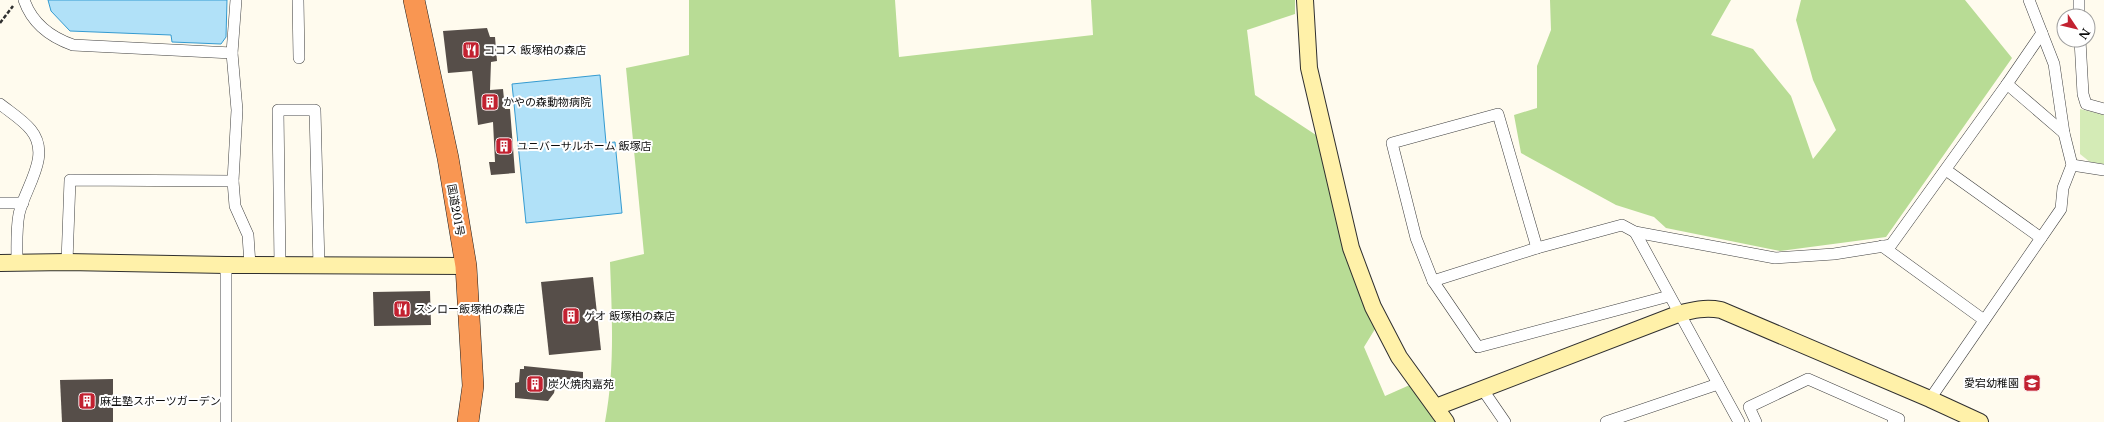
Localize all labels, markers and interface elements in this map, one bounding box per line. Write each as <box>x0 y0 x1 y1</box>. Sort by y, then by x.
north arrow <box>2056 8 2096 48</box>
text: N <box>2075 25 2093 43</box>
restaurant icon: ココス 飯塚柏の森店 <box>461 40 481 60</box>
place label: ココス 飯塚柏の森店 <box>484 43 586 57</box>
building icon: かやの森動物病院 <box>480 92 500 112</box>
place label: かやの森動物病院 <box>503 95 591 109</box>
building icon: ユニバーサルホーム 飯塚店 <box>494 136 514 156</box>
place label: ユニバーサルホーム 飯塚店 <box>517 139 652 153</box>
street label: 国道201号 <box>445 183 467 237</box>
restaurant icon: スシロー飯塚柏の森店 <box>392 299 412 319</box>
place label: スシロー飯塚柏の森店 <box>415 302 525 316</box>
building icon: ゲオ 飯塚柏の森店 <box>561 306 581 326</box>
place label: ゲオ 飯塚柏の森店 <box>584 309 675 323</box>
school or university icon: 愛宕幼稚園 <box>2022 373 2042 393</box>
building icon: 炭火焼肉嘉苑 <box>525 374 545 394</box>
place label: 愛宕幼稚園 <box>1964 376 2019 390</box>
place label: 炭火焼肉嘉苑 <box>548 377 614 391</box>
building icon: 麻生塾スポーツガーデン <box>77 391 97 411</box>
place label: 麻生塾スポーツガーデン <box>100 394 221 408</box>

